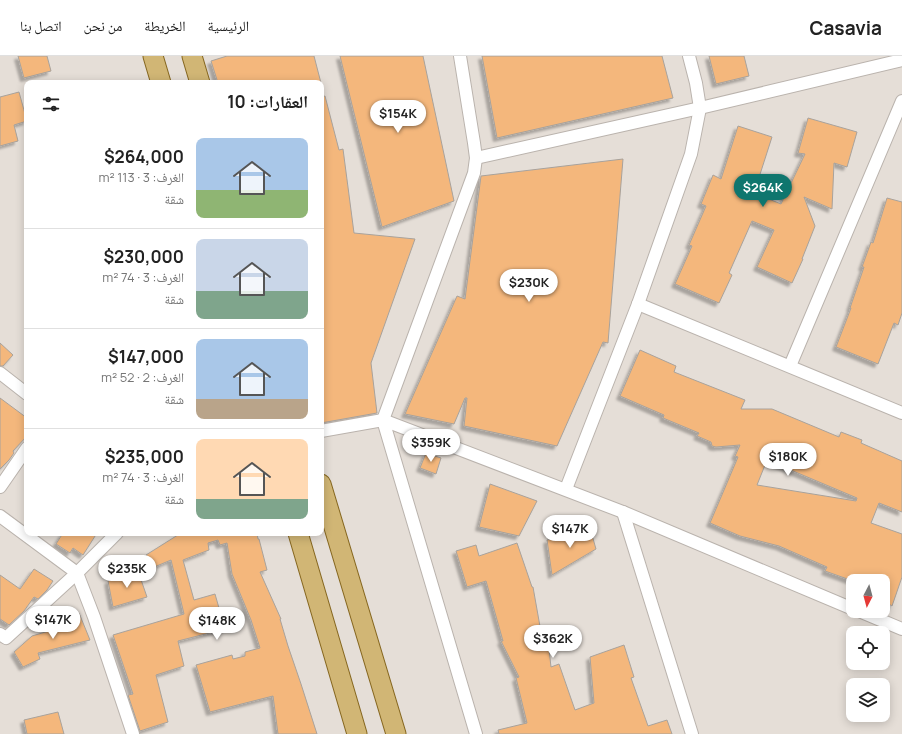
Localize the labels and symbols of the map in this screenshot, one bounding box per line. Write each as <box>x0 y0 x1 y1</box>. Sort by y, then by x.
pin: $154K <box>370 100 426 134</box>
pin: $264K <box>735 174 791 208</box>
pin: $230K <box>501 269 557 303</box>
pin: $359K <box>403 429 459 463</box>
pin: $180K <box>760 443 816 477</box>
pin: $147K <box>542 515 598 549</box>
pin: $235K <box>99 555 155 589</box>
north arrow <box>846 574 890 618</box>
pin: $147K <box>25 606 81 640</box>
pin: $148K <box>189 607 245 641</box>
pin: $362K <box>525 625 581 659</box>

